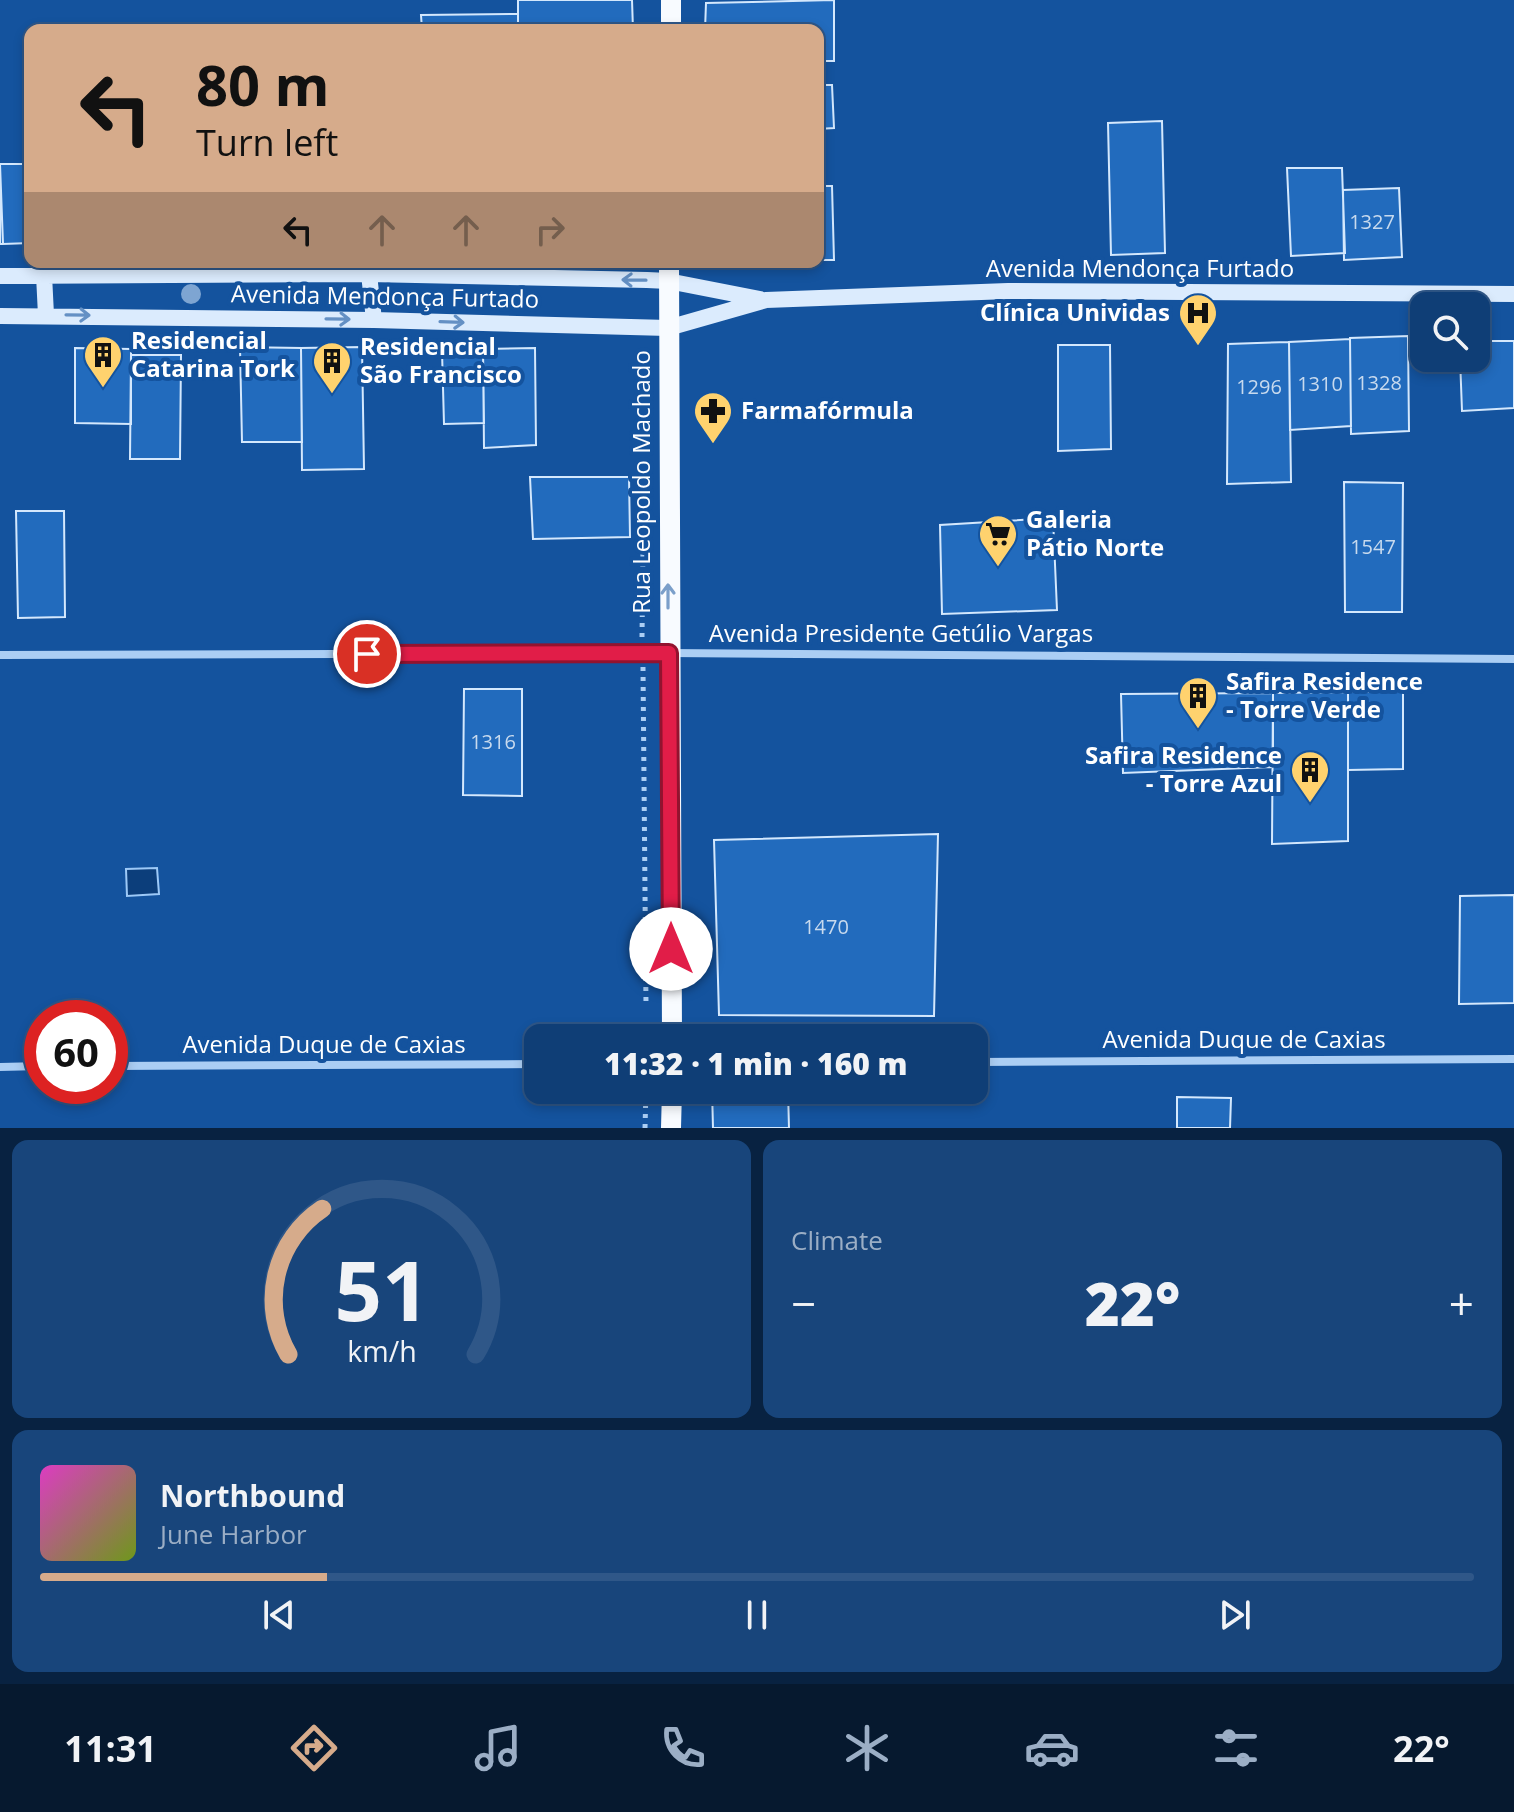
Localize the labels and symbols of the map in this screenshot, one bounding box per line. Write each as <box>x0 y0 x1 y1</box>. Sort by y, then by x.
house number: 1327 <box>1349 208 1395 235</box>
street label: Avenida Mendonça Furtado <box>986 251 1294 284</box>
one-way arrow <box>621 272 648 287</box>
street label: Avenida Mendonça Furtado <box>231 276 539 315</box>
hospital icon: Clínica Unividas <box>1177 292 1219 347</box>
place label: Clínica Unividas <box>980 295 1170 328</box>
one-way arrow <box>64 307 91 323</box>
one-way arrow <box>324 312 351 327</box>
one-way arrow <box>438 314 465 330</box>
place label: Residencial Catarina Tork <box>131 323 295 384</box>
place label: Residencial São Francisco <box>360 329 522 390</box>
building icon: Residencial Catarina Tork <box>82 334 124 389</box>
building icon: Residencial São Francisco <box>311 340 353 395</box>
street label: Rua Leopoldo Machado <box>624 350 657 614</box>
house number: 1328 <box>1356 369 1402 396</box>
house number: 1310 <box>1297 370 1343 397</box>
house number: 1296 <box>1236 373 1282 400</box>
pharmacy icon: Farmafórmula <box>692 390 734 445</box>
place label: Farmafórmula <box>741 393 914 426</box>
place label: Galeria Pátio Norte <box>1026 502 1164 563</box>
supermarket icon: Galeria Pátio Norte <box>977 513 1019 568</box>
house number: 1547 <box>1350 533 1396 560</box>
one-way arrow <box>661 583 676 610</box>
street label: Avenida Presidente Getúlio Vargas <box>709 616 1093 649</box>
pin <box>333 620 401 688</box>
place label: Safira Residence - Torre Verde <box>1226 664 1423 725</box>
building icon: Safira Residence - Torre Verde <box>1177 675 1219 730</box>
house number: 1316 <box>470 728 516 755</box>
place label: Safira Residence - Torre Azul <box>1085 738 1282 799</box>
building icon: Safira Residence - Torre Azul <box>1289 749 1331 804</box>
position arrow <box>629 907 713 991</box>
house number: 1470 <box>803 913 849 940</box>
speed limit sign: 60 <box>24 1000 128 1104</box>
street label: Avenida Duque de Caxias <box>1102 1022 1386 1055</box>
street label: Avenida Duque de Caxias <box>182 1027 466 1060</box>

